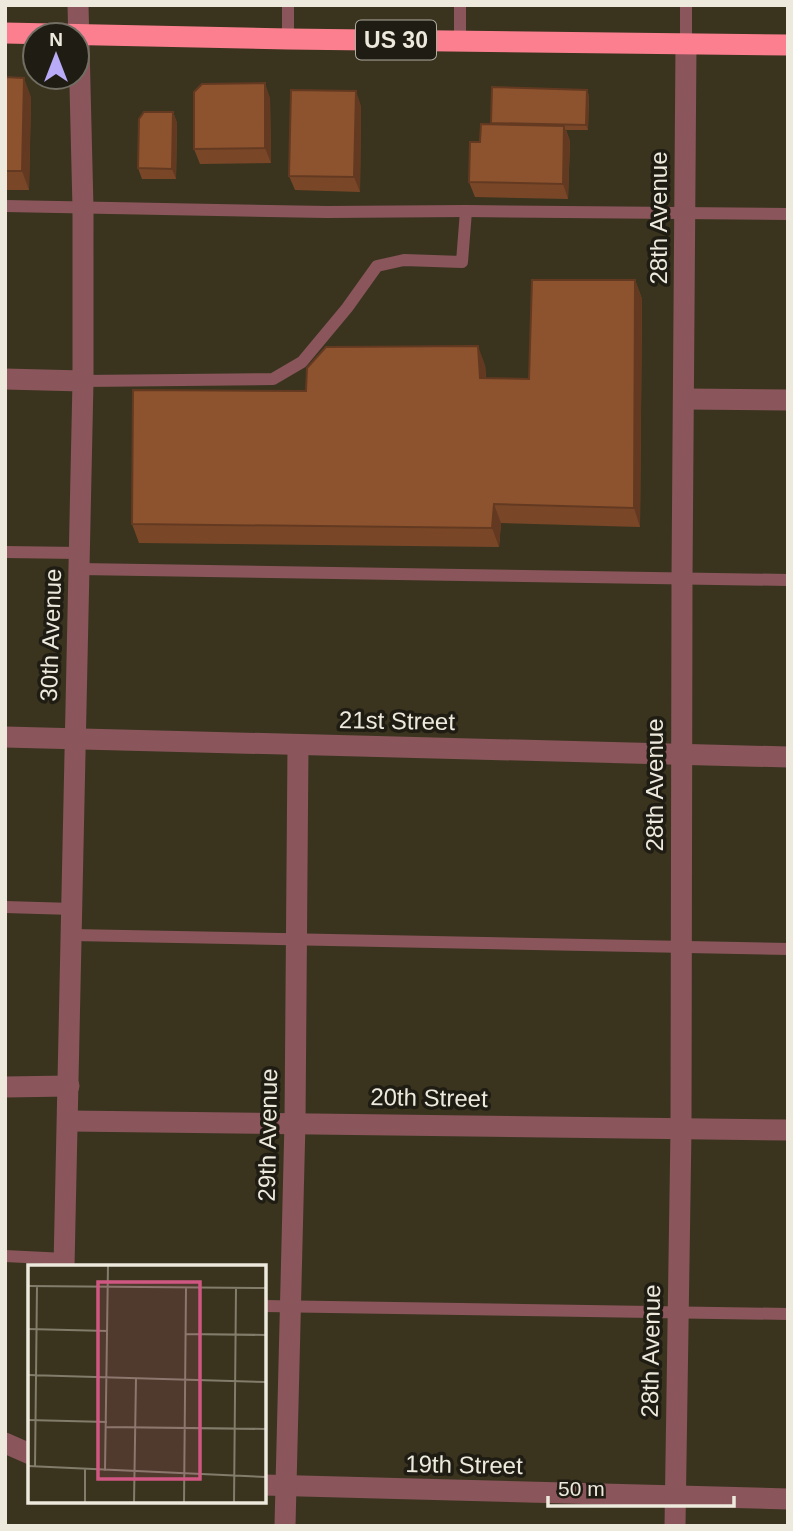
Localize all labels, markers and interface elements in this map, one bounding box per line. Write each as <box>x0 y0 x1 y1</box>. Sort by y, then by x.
road number: US 30 <box>356 20 436 60</box>
north arrow <box>21 21 91 91</box>
text: N <box>49 29 63 50</box>
street label: 28th Avenue <box>645 151 672 285</box>
street label: 30th Avenue <box>35 568 66 702</box>
street label: 21st Street <box>339 706 456 735</box>
street label: 28th Avenue <box>641 718 668 852</box>
street label: 29th Avenue <box>253 1068 282 1202</box>
street label: 20th Street <box>370 1083 488 1112</box>
inset map <box>28 1265 266 1503</box>
street label: 28th Avenue <box>636 1284 665 1418</box>
street label: 19th Street <box>405 1450 523 1479</box>
scale bar <box>548 1464 734 1508</box>
text: 50 m <box>558 1477 605 1500</box>

